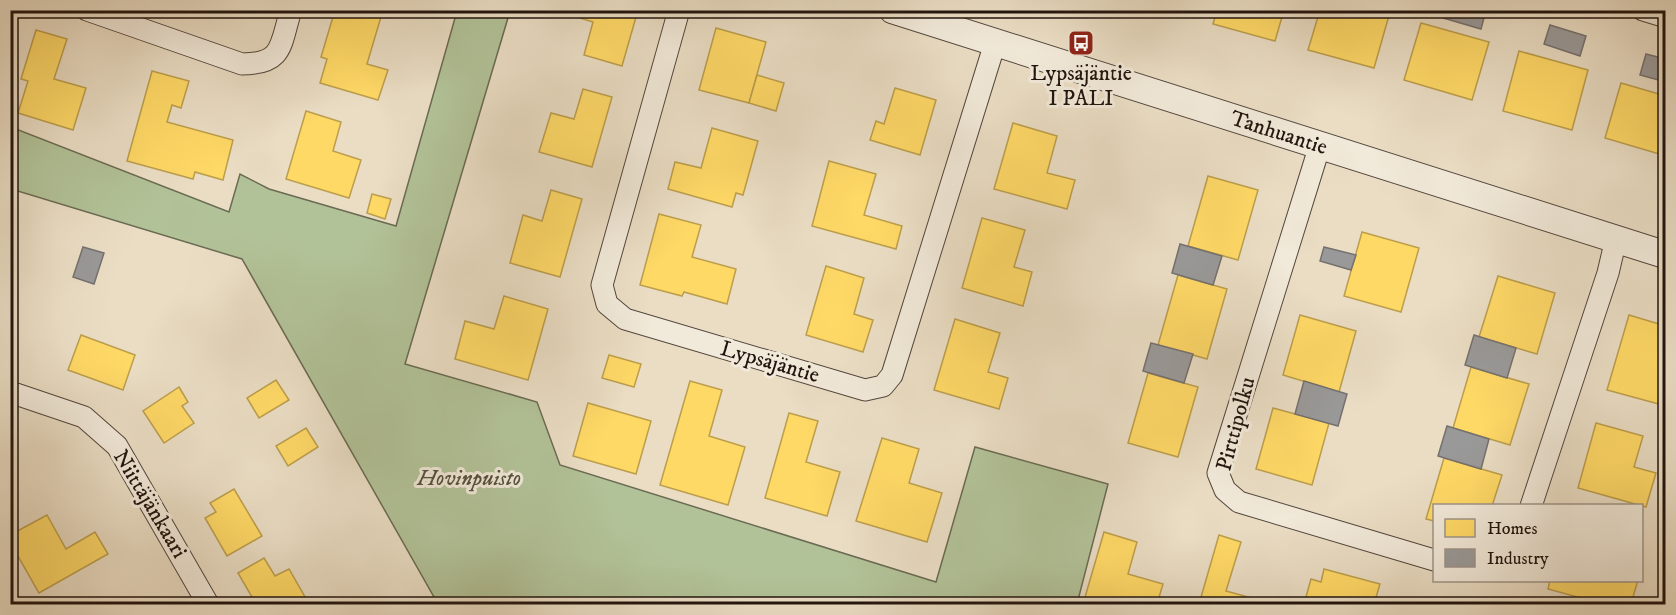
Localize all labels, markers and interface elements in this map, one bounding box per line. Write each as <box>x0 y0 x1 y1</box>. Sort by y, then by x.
bus stop icon: Lypsäjäntie I PALI <box>1066 28 1096 58</box>
place label: Lypsäjäntie I PALI <box>1030 60 1132 112</box>
street label: Tanhuantie <box>1227 104 1331 160</box>
street label: Lypsäjäntie <box>717 335 823 389</box>
street label: Pirttipolku <box>1211 374 1261 474</box>
street label: Niittäjänkaari <box>107 445 193 563</box>
park label: Hovinpuisto <box>416 465 521 492</box>
legend <box>1433 504 1643 582</box>
text: Homes <box>1487 518 1538 540</box>
text: Industry <box>1487 548 1549 570</box>

